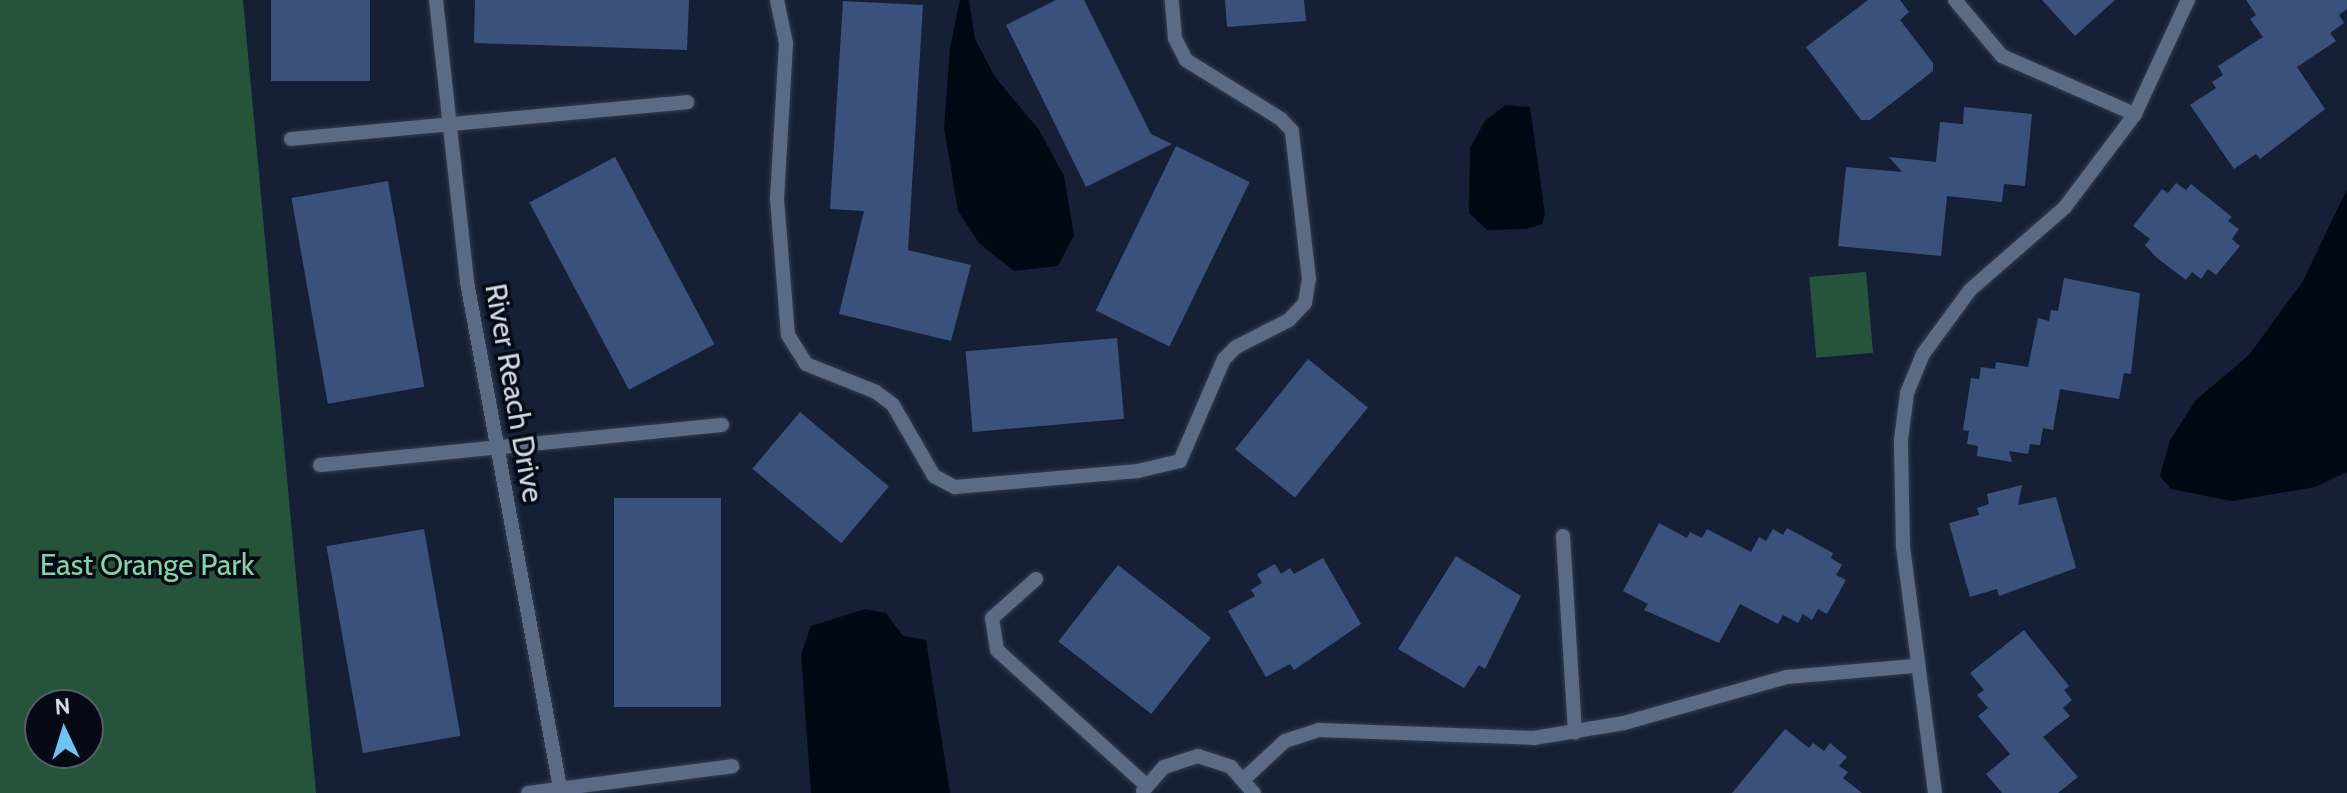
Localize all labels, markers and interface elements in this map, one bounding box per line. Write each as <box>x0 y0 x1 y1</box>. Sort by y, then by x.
street label: River Reach Drive <box>477 281 551 505</box>
park label: East Orange Park <box>40 547 254 583</box>
north arrow <box>24 689 104 769</box>
text: N <box>54 693 71 721</box>

